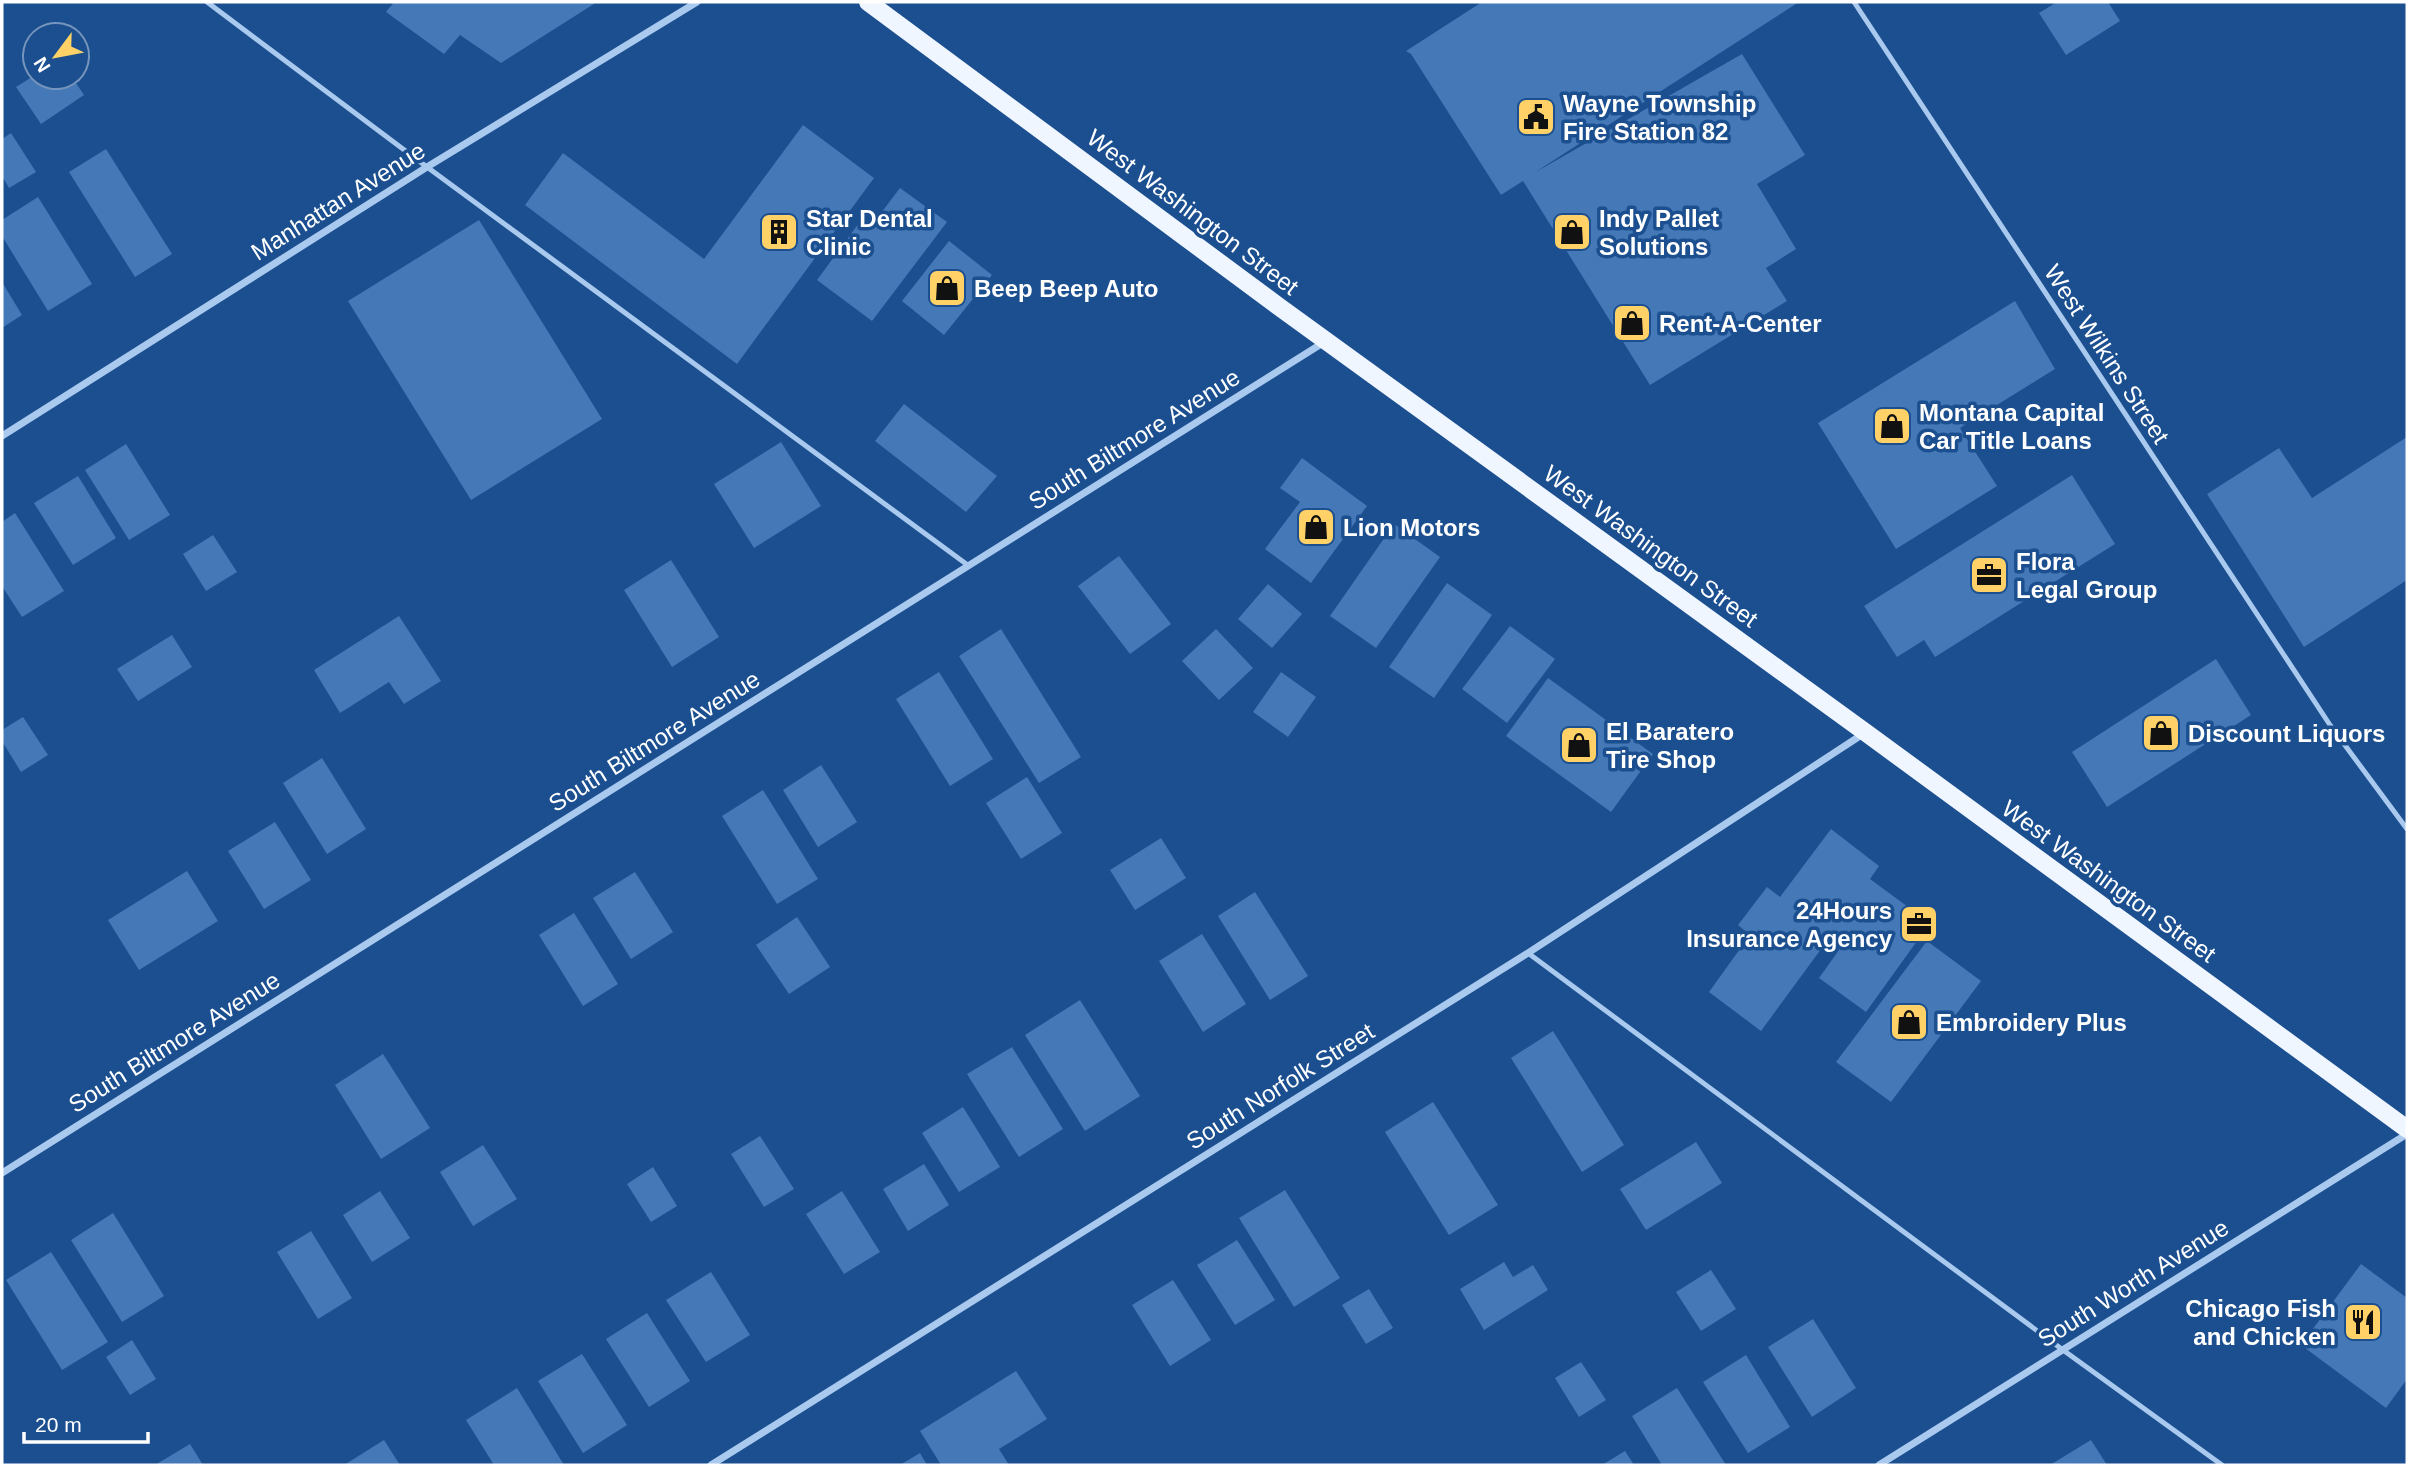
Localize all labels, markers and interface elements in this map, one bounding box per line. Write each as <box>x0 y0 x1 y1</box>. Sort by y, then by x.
north arrow <box>21 21 91 91</box>
text: N <box>29 53 55 76</box>
place label: Wayne Township Fire Station 82 <box>1563 90 1756 145</box>
public building icon: Wayne Township Fire Station 82 <box>1515 96 1557 138</box>
street label: West Washington Street <box>1082 124 1304 300</box>
street label: Manhattan Avenue <box>246 137 430 265</box>
place label: Star Dental Clinic <box>806 205 933 260</box>
place label: Indy Pallet Solutions <box>1599 205 1719 260</box>
building icon: Star Dental Clinic <box>758 211 800 253</box>
shop icon: Indy Pallet Solutions <box>1551 211 1593 253</box>
street label: West Wilkins Street <box>2039 260 2175 449</box>
shop icon: Beep Beep Auto <box>926 267 968 309</box>
place label: Beep Beep Auto <box>974 275 1158 302</box>
shop icon: Rent-A-Center <box>1611 302 1653 344</box>
place label: Rent-A-Center <box>1659 310 1822 337</box>
street label: South Biltmore Avenue <box>1024 363 1244 515</box>
place label: Montana Capital Car Title Loans <box>1919 399 2104 454</box>
shop icon: Montana Capital Car Title Loans <box>1871 405 1913 447</box>
street label: West Washington Street <box>1539 459 1763 633</box>
shop icon: Lion Motors <box>1295 506 1337 548</box>
place label: Lion Motors <box>1343 514 1480 541</box>
place label: Flora Legal Group <box>2016 548 2157 603</box>
office icon: Flora Legal Group <box>1968 554 2010 596</box>
street label: South Biltmore Avenue <box>544 665 764 817</box>
shop icon: Discount Liquors <box>2140 712 2182 754</box>
place label: El Baratero Tire Shop <box>1606 718 1734 773</box>
place label: Discount Liquors <box>2188 720 2385 747</box>
shop icon: El Baratero Tire Shop <box>1558 724 1600 766</box>
street label: West Washington Street <box>1997 794 2221 968</box>
place label: 24Hours Insurance Agency <box>1686 897 1893 952</box>
office icon: 24Hours Insurance Agency <box>1898 903 1940 945</box>
street label: South Biltmore Avenue <box>64 966 284 1118</box>
shop icon: Embroidery Plus <box>1888 1001 1930 1043</box>
place label: Embroidery Plus <box>1936 1009 2127 1036</box>
street label: South Norfolk Street <box>1181 1017 1379 1155</box>
street label: South Worth Avenue <box>2033 1213 2233 1353</box>
place label: Chicago Fish and Chicken <box>2185 1295 2336 1350</box>
restaurant icon: Chicago Fish and Chicken <box>2342 1301 2384 1343</box>
scale bar <box>24 1400 149 1444</box>
text: 20 m <box>35 1413 82 1436</box>

